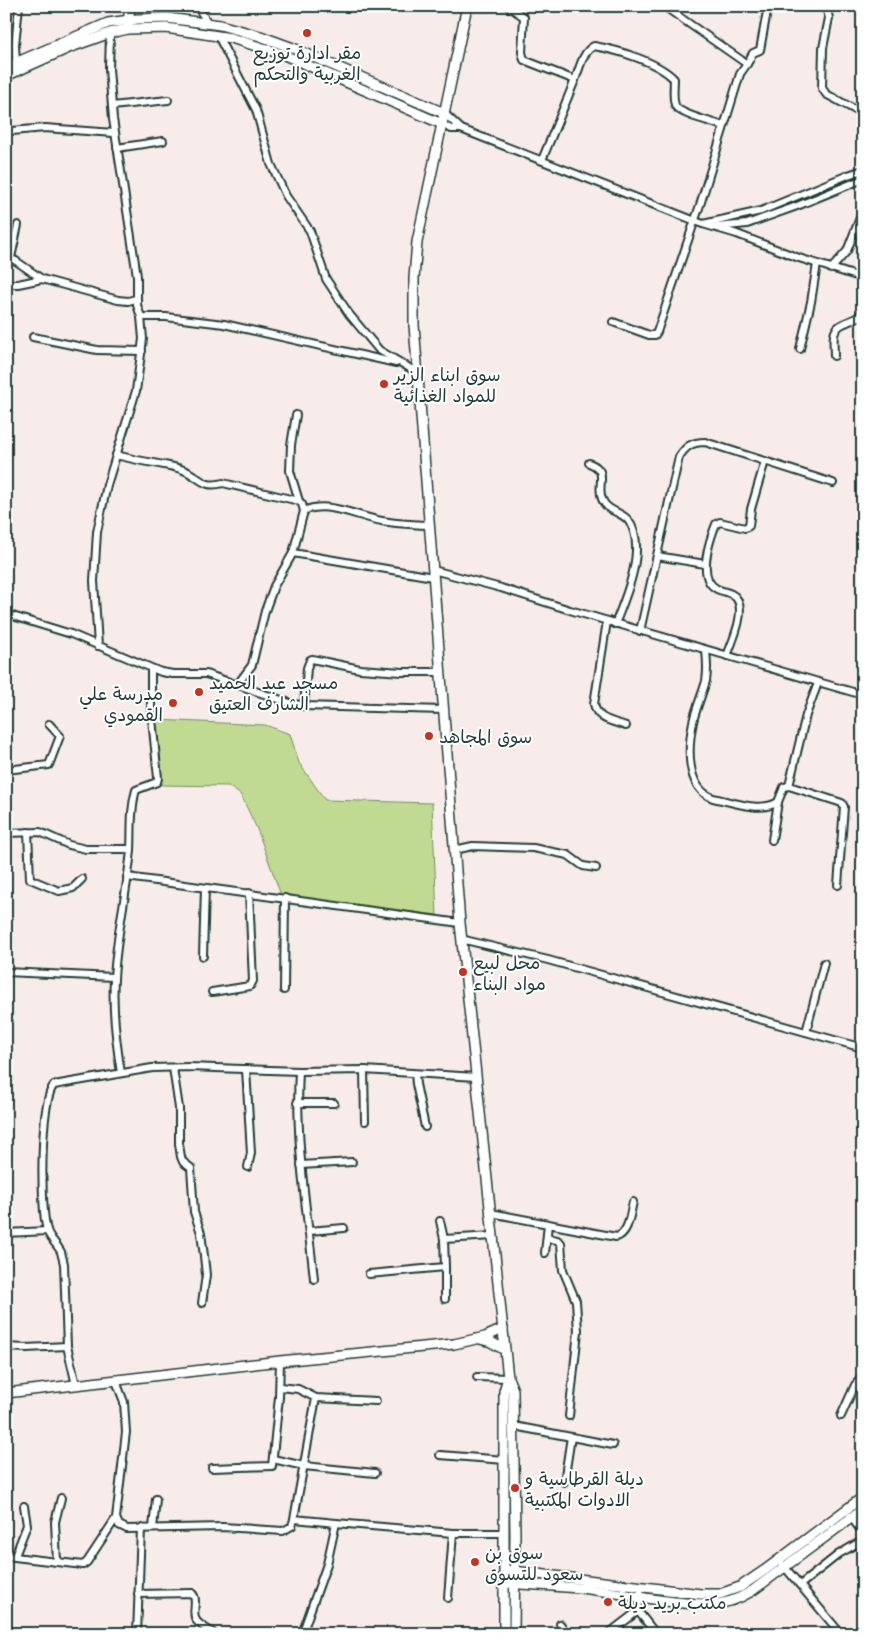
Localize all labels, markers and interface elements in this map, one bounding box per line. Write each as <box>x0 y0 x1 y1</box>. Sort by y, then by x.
marker: مقر ادارة توزيع الغربية والتحكم <box>301 27 313 39</box>
place label: مقر ادارة توزيع الغربية والتحكم <box>253 40 361 88</box>
place label: سوق ابناء الزير للمواد الغذائية <box>392 362 501 407</box>
marker: سوق ابناء الزير للمواد الغذائية <box>378 378 390 390</box>
place label: مسجد عبد الحميد الشارف العتيق <box>209 670 338 715</box>
place label: مدرسة علي القمودي <box>79 681 163 728</box>
marker: مسجد عبد الحميد الشارف العتيق <box>193 686 205 698</box>
marker: مدرسة علي القمودي <box>167 697 179 709</box>
place label: سوق المجاهد <box>439 724 532 748</box>
marker: سوق المجاهد <box>423 730 435 742</box>
place label: محل لبيع مواد البناء <box>473 950 546 995</box>
marker: محل لبيع مواد البناء <box>457 966 469 978</box>
place label: ديلة القرطاسية و الادوات المكتبية <box>523 1466 644 1511</box>
marker: ديلة القرطاسية و الادوات المكتبية <box>509 1482 521 1494</box>
place label: سوق بن سعود للتسوق <box>485 1540 583 1586</box>
marker: سوق بن سعود للتسوق <box>469 1556 481 1568</box>
place label: مكتب بريد ديلة <box>618 1590 726 1614</box>
marker: مكتب بريد ديلة <box>602 1596 614 1608</box>

